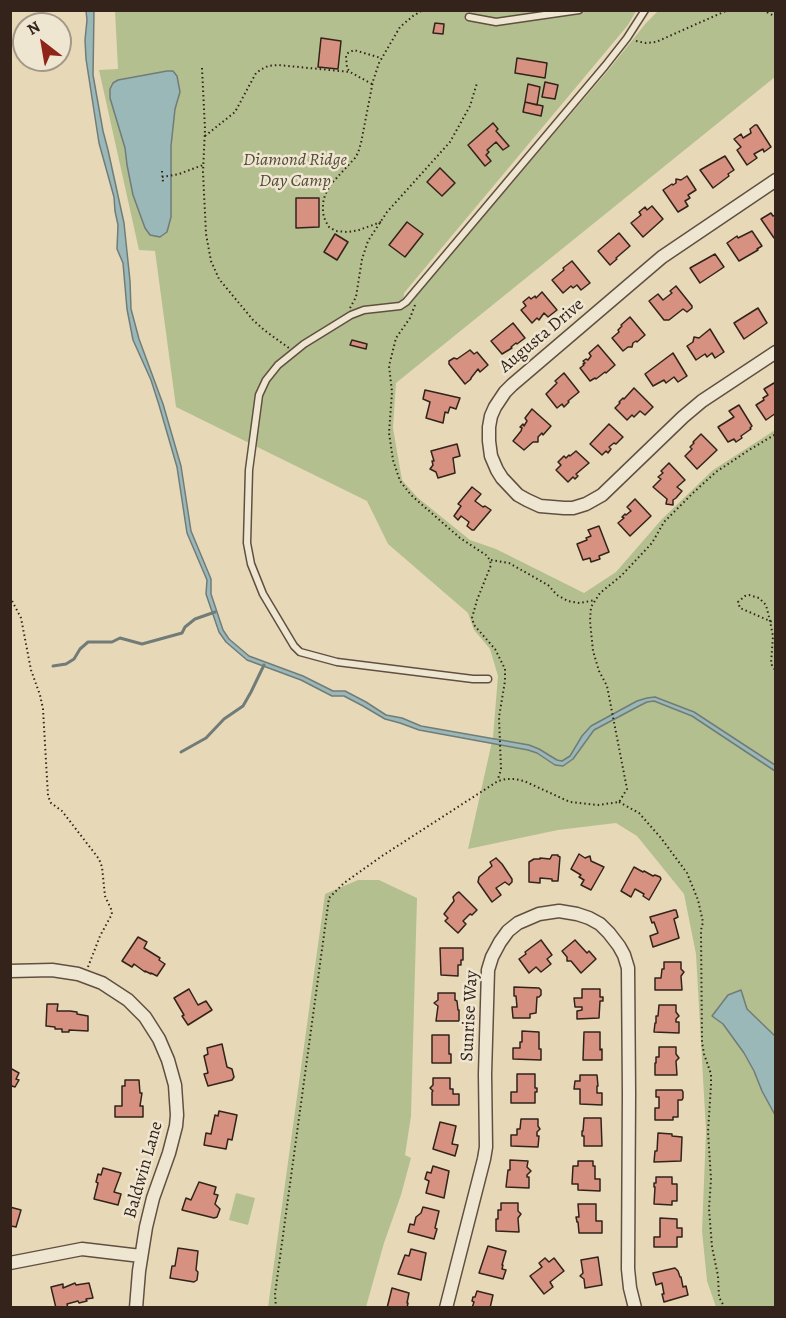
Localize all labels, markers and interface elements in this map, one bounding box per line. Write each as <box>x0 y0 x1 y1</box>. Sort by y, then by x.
north arrow <box>12 12 72 72</box>
text: N <box>23 16 44 41</box>
park label: Diamond Ridge Day Camp <box>243 150 347 192</box>
street label: Augusta Drive <box>495 294 589 378</box>
street label: Sunrise Way <box>457 970 483 1062</box>
street label: Baldwin Lane <box>120 1119 168 1221</box>

